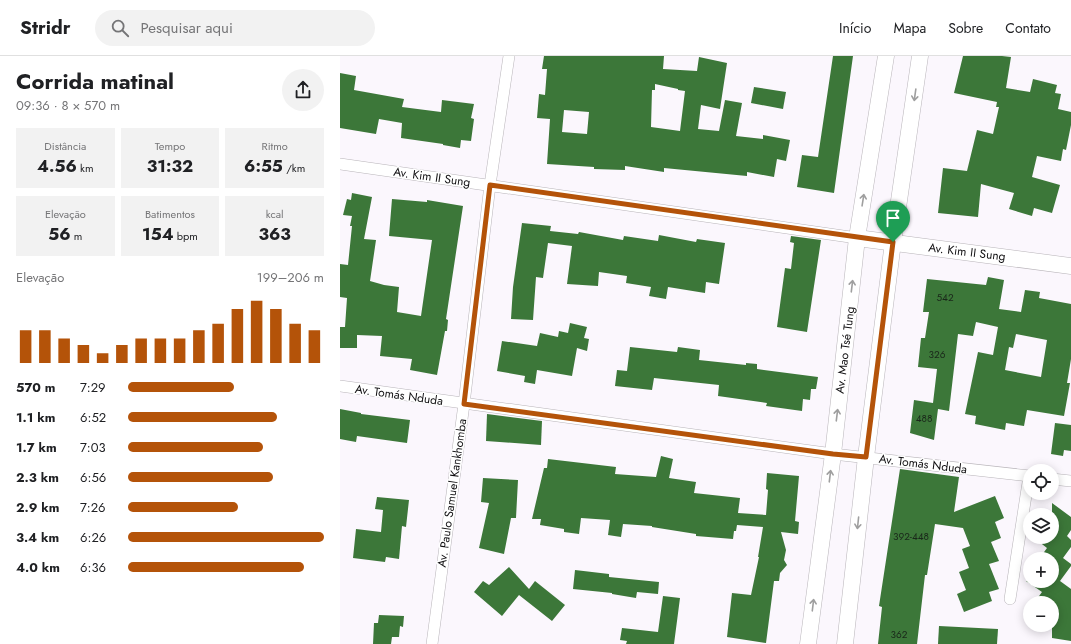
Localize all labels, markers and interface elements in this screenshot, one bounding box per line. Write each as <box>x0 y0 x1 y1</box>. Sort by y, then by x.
search box <box>95 10 375 46</box>
text: Stridr <box>20 14 71 41</box>
icon: search <box>109 17 131 39</box>
text: Pesquisar aqui <box>141 17 233 39</box>
text: Início <box>839 18 871 38</box>
text: Mapa <box>893 18 926 38</box>
text: Sobre <box>948 18 983 38</box>
text: Contato <box>1005 18 1051 38</box>
text: Corrida matinal <box>16 65 174 97</box>
button: share <box>282 69 324 111</box>
one-way arrow <box>910 88 918 101</box>
text: 09:36 · 8 × 570 m <box>16 96 120 115</box>
text: Distância <box>44 138 86 154</box>
text: Tempo <box>155 138 185 154</box>
text: Ritmo <box>262 138 288 154</box>
text: 4.56 <box>37 154 77 178</box>
text: 31:32 <box>147 154 193 178</box>
text: 6:55 <box>244 154 283 178</box>
text: km <box>77 160 94 176</box>
text: /km <box>283 160 305 176</box>
street label: Av. Kim II Sung <box>392 163 472 191</box>
one-way arrow <box>859 194 867 207</box>
pin <box>876 201 910 242</box>
text: Elevação <box>45 206 86 222</box>
text: Batimentos <box>145 206 195 222</box>
text: kcal <box>266 206 284 222</box>
icon: arrive <box>882 207 904 229</box>
text: 56 <box>48 222 71 246</box>
text: 154 <box>142 222 174 246</box>
text: 363 <box>258 222 291 246</box>
text: m <box>71 228 82 244</box>
text: bpm <box>174 228 198 244</box>
street label: Av. Kim II Sung <box>927 238 1007 266</box>
text: Elevação <box>16 268 64 287</box>
text: 199–206 m <box>257 268 324 287</box>
one-way arrow <box>848 280 856 293</box>
house number: 542 <box>936 290 954 305</box>
street label: Av. Mao Tsé Tung <box>831 305 859 395</box>
house number: 326 <box>929 347 946 362</box>
text: 570 m <box>16 378 55 397</box>
text: 7:29 <box>80 378 106 397</box>
street label: Av. Tomás Nduda <box>354 380 444 410</box>
text: 1.1 km <box>16 408 55 427</box>
text: 6:52 <box>80 408 106 427</box>
one-way arrow <box>833 409 841 422</box>
house number: 488 <box>916 411 932 426</box>
street label: Av. Paulo Samuel Kankhomba <box>433 417 471 568</box>
text: 1.7 km <box>16 438 57 457</box>
text: 7:03 <box>80 438 106 457</box>
street label: Av. Tomás Nduda <box>878 450 968 478</box>
map controls <box>1023 464 1059 632</box>
button: locate <box>1023 464 1059 500</box>
text: 2.3 km <box>16 468 59 487</box>
text: 6:56 <box>80 468 106 487</box>
one-way arrow <box>826 470 834 483</box>
text: 2.9 km <box>16 498 59 517</box>
text: 7:26 <box>80 498 106 517</box>
button: layers <box>1023 508 1059 544</box>
one-way arrow <box>854 516 862 529</box>
text: 3.4 km <box>16 528 59 547</box>
text: 6:26 <box>80 528 106 547</box>
house number: 392-448 <box>893 529 929 544</box>
button: + <box>1023 552 1059 588</box>
text: 4.0 km <box>16 558 60 577</box>
text: 6:36 <box>80 558 106 577</box>
button: − <box>1023 596 1059 632</box>
one-way arrow <box>809 599 817 612</box>
house number: 362 <box>891 627 908 642</box>

